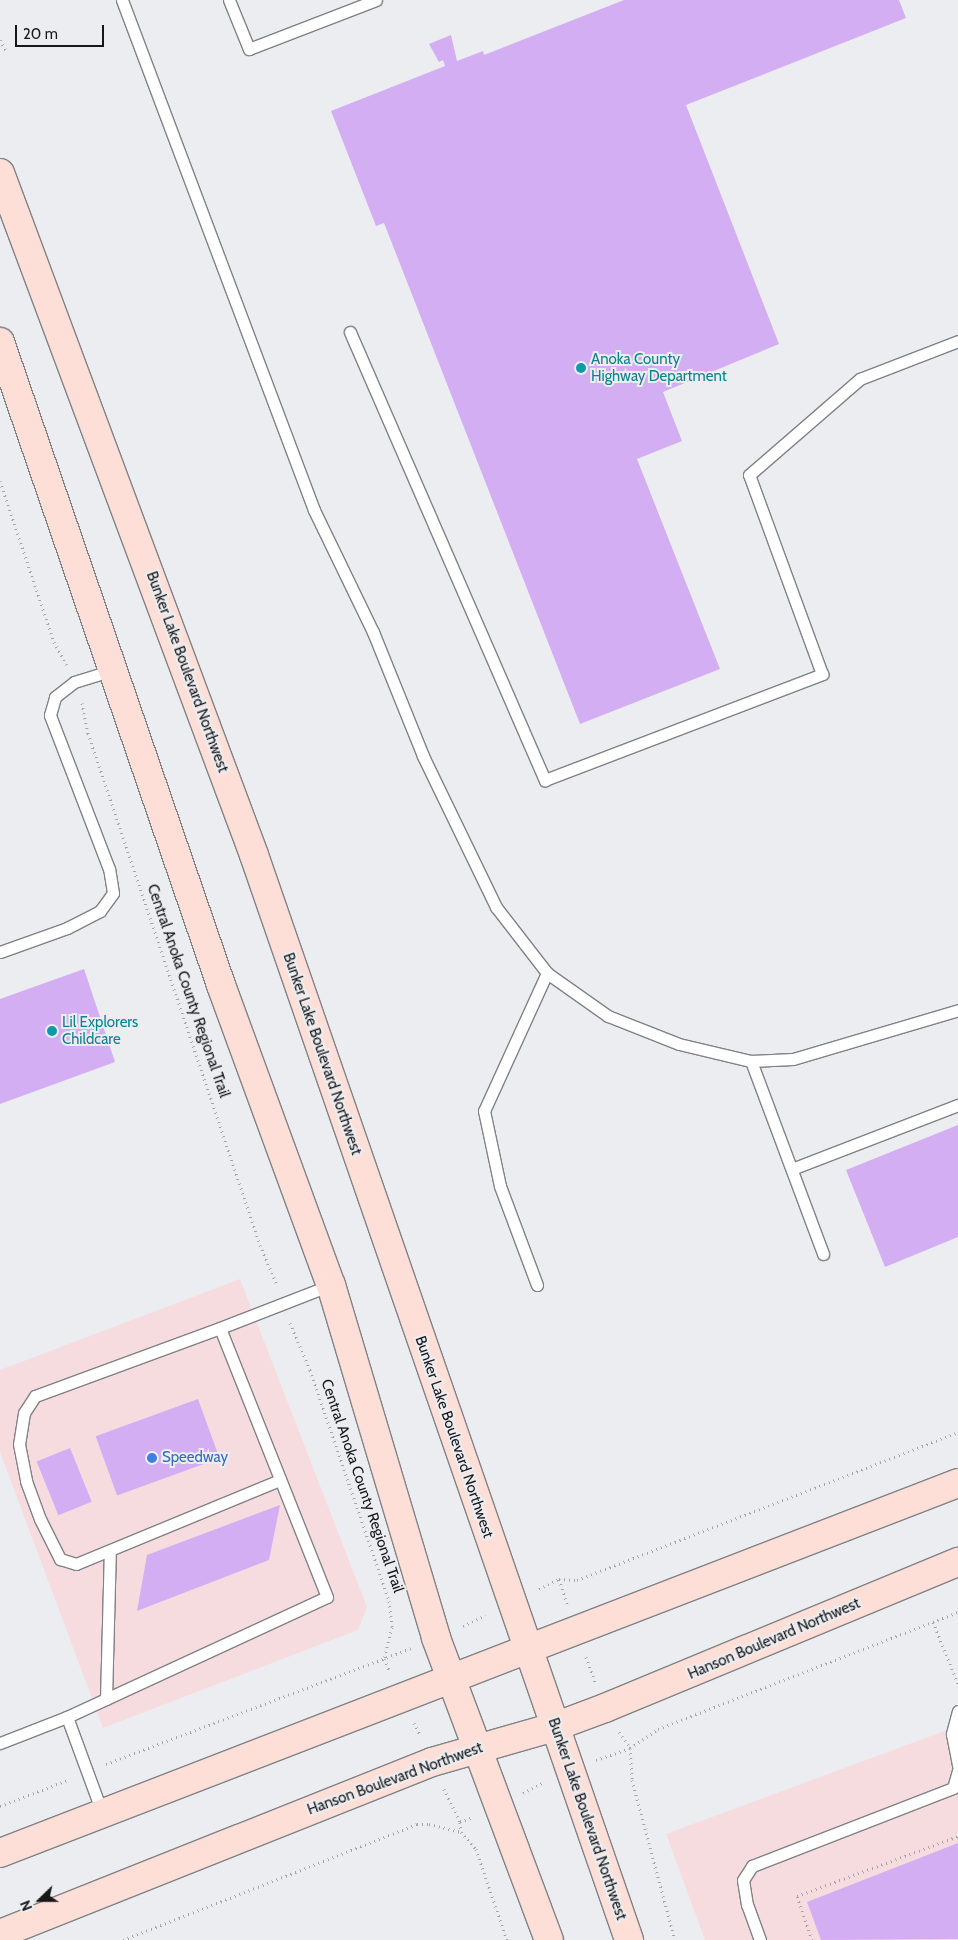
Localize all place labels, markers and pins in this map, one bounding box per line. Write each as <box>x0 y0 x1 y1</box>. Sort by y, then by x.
place label: Anoka County Highway Department <box>591 350 727 385</box>
marker: Anoka County Highway Department <box>575 362 587 374</box>
place label: Lil Explorers Childcare <box>62 1013 138 1048</box>
marker: Lil Explorers Childcare <box>46 1025 58 1037</box>
place label: Speedway <box>162 1449 228 1467</box>
marker: Speedway <box>146 1452 158 1464</box>

